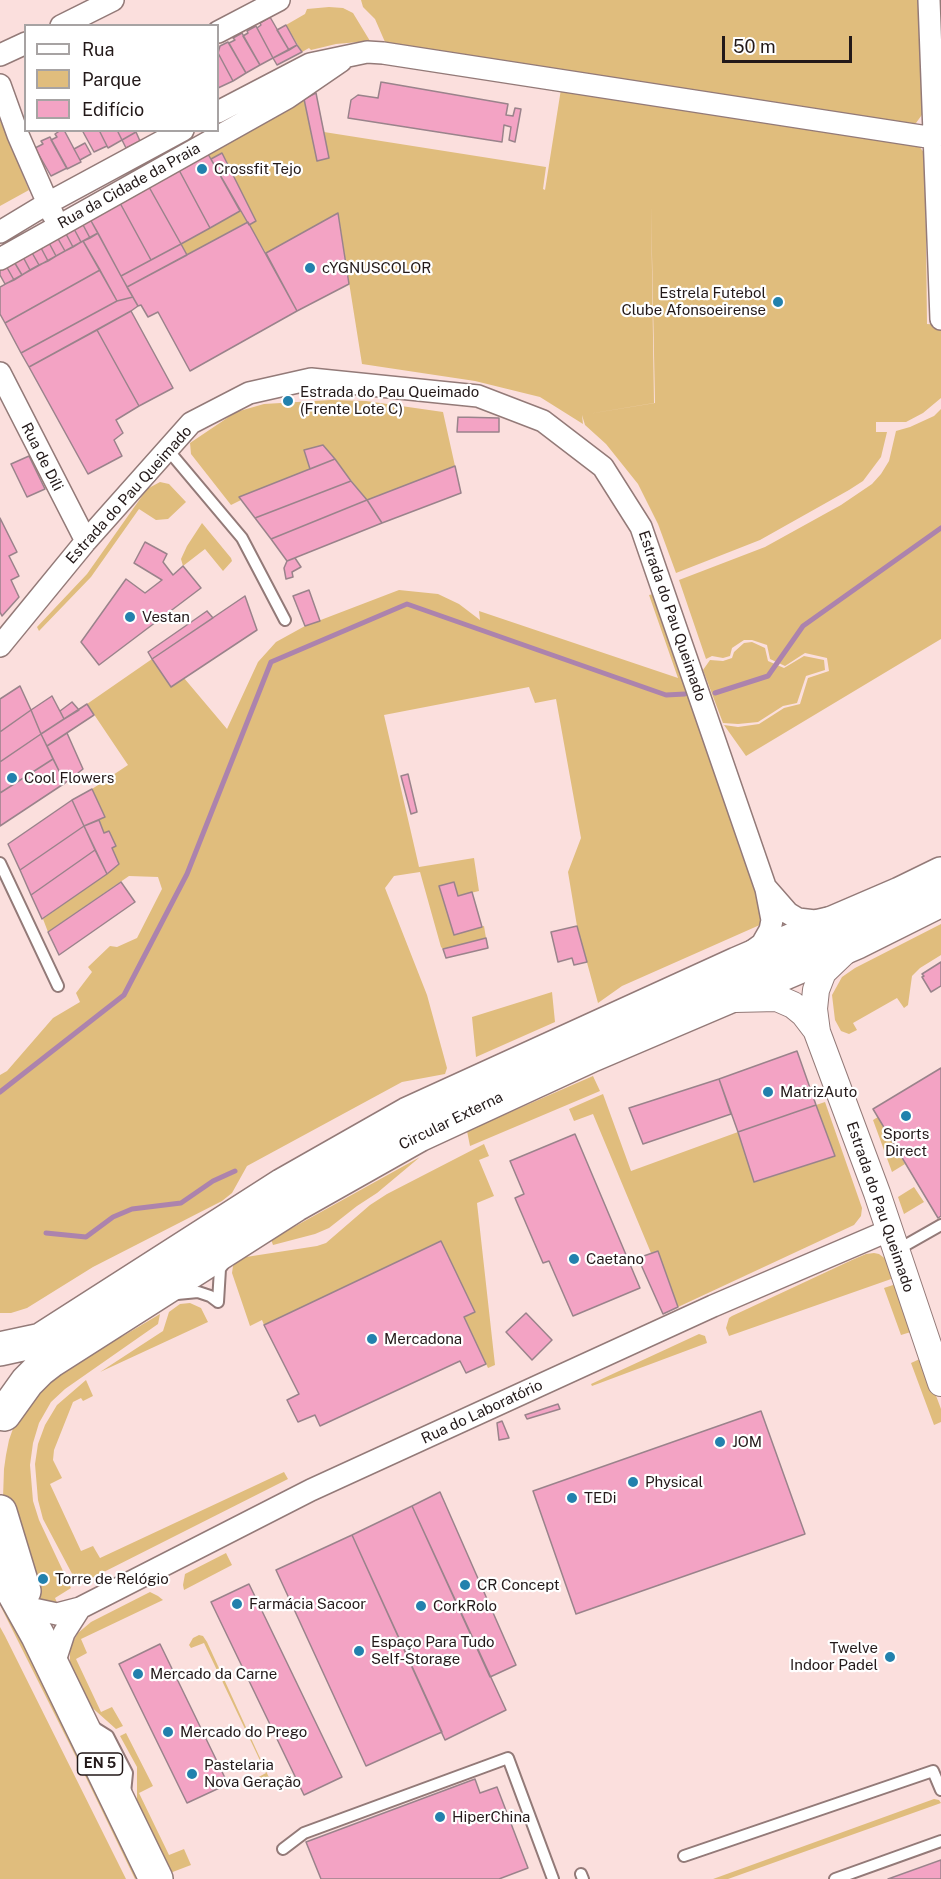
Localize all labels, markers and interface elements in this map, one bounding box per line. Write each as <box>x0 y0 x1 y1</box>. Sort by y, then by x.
legend <box>24 24 219 132</box>
scale bar <box>725 24 856 62</box>
text: 50 m <box>733 36 776 57</box>
text: Rua <box>82 39 114 60</box>
text: Parque <box>82 69 142 90</box>
text: Edifício <box>82 99 144 120</box>
street label: Rua da Cidade da Praia <box>55 139 203 233</box>
place label: Crossfit Tejo <box>214 160 301 178</box>
marker: Crossfit Tejo <box>195 162 209 176</box>
place label: cYGNUSCOLOR <box>322 259 431 277</box>
marker: cYGNUSCOLOR <box>303 261 317 275</box>
place label: Estrela Futebol Clube Afonsoeirense <box>621 284 766 319</box>
marker: Estrela Futebol Clube Afonsoeirense <box>771 295 785 309</box>
place label: Estrada do Pau Queimado (Frente Lote C) <box>300 383 479 418</box>
marker: Estrada do Pau Queimado (Frente Lote C) <box>281 394 295 408</box>
street label: Rua de Díli <box>17 420 67 494</box>
street label: Estrada do Pau Queimado <box>62 422 196 568</box>
street label: Estrada do Pau Queimado <box>634 528 710 704</box>
place label: Vestan <box>142 608 190 626</box>
marker: Vestan <box>123 610 137 624</box>
place label: Cool Flowers <box>24 769 114 787</box>
marker: Cool Flowers <box>5 771 19 785</box>
place label: MatrizAuto <box>780 1083 857 1101</box>
marker: MatrizAuto <box>761 1085 775 1099</box>
street label: Circular Externa <box>396 1088 506 1154</box>
marker: Sports Direct <box>899 1109 913 1123</box>
street label: Estrada do Pau Queimado <box>842 1119 918 1295</box>
place label: Sports Direct <box>883 1125 929 1160</box>
place label: Caetano <box>586 1250 644 1268</box>
marker: Caetano <box>567 1252 581 1266</box>
place label: Mercadona <box>384 1330 462 1348</box>
marker: Mercadona <box>365 1332 379 1346</box>
street label: Rua do Laboratório <box>419 1376 545 1448</box>
place label: JOM <box>732 1433 762 1451</box>
marker: JOM <box>713 1435 727 1449</box>
place label: Physical <box>645 1473 703 1491</box>
marker: Physical <box>626 1475 640 1489</box>
place label: TEDi <box>584 1489 616 1507</box>
marker: TEDi <box>565 1491 579 1505</box>
place label: Torre de Relógio <box>55 1570 169 1588</box>
marker: Torre de Relógio <box>36 1572 50 1586</box>
place label: CR Concept <box>477 1576 560 1594</box>
marker: CR Concept <box>458 1578 472 1592</box>
place label: Farmácia Sacoor <box>249 1595 366 1613</box>
marker: Farmácia Sacoor <box>230 1597 244 1611</box>
place label: CorkRolo <box>433 1597 497 1615</box>
marker: CorkRolo <box>414 1599 428 1613</box>
place label: Espaço Para Tudo Self-Storage <box>371 1633 495 1668</box>
place label: Twelve Indoor Padel <box>790 1639 878 1674</box>
marker: Espaço Para Tudo Self-Storage <box>352 1644 366 1658</box>
marker: Twelve Indoor Padel <box>883 1650 897 1664</box>
place label: Mercado da Carne <box>150 1665 277 1683</box>
marker: Mercado da Carne <box>131 1667 145 1681</box>
place label: Mercado do Prego <box>180 1723 307 1741</box>
marker: Mercado do Prego <box>161 1725 175 1739</box>
road number: EN 5 <box>78 1753 122 1775</box>
place label: Pastelaria Nova Geração <box>204 1756 301 1791</box>
marker: Pastelaria Nova Geração <box>185 1767 199 1781</box>
place label: HiperChina <box>452 1808 530 1826</box>
marker: HiperChina <box>433 1810 447 1824</box>

